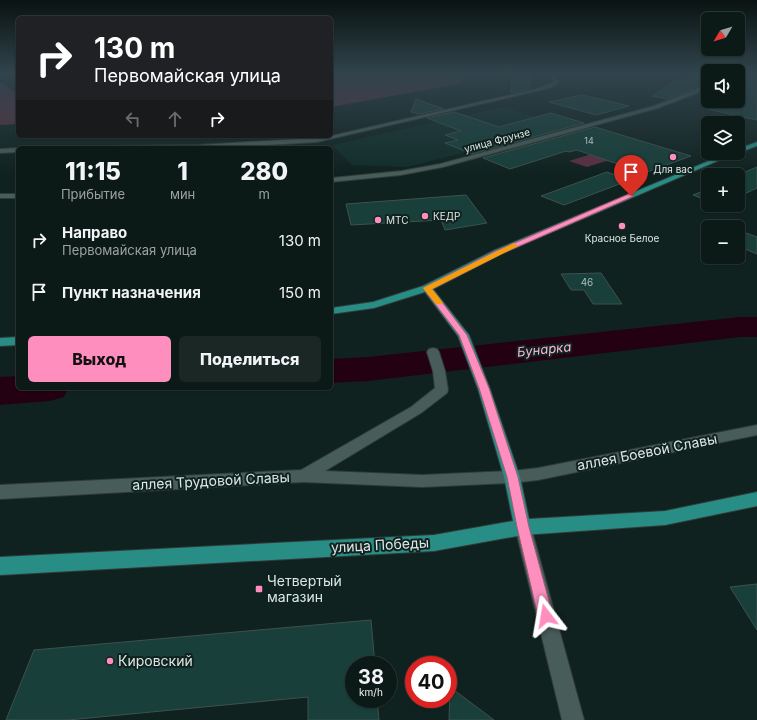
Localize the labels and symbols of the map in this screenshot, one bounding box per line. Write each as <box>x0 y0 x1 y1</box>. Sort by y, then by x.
north arrow <box>701 12 745 56</box>
street label: улица Фрунзе <box>463 125 531 155</box>
house number: 14 <box>584 135 594 146</box>
marker: Для вас <box>668 152 678 162</box>
pin <box>614 155 648 196</box>
place label: Для вас <box>653 163 693 175</box>
place label: КЕДР <box>433 210 460 222</box>
marker: КЕДР <box>420 211 430 221</box>
place label: МТС <box>386 214 409 226</box>
marker: МТС <box>373 215 383 225</box>
marker: Красное Белое <box>617 221 627 231</box>
place label: Красное Белое <box>585 232 660 244</box>
house number: 46 <box>581 276 593 288</box>
water label: Бунарка <box>516 338 572 360</box>
street label: аллея Боевой Славы <box>575 430 718 473</box>
street label: аллея Трудовой Славы <box>132 468 290 493</box>
street label: улица Победы <box>331 533 429 556</box>
place label: Четвертый магазин <box>267 572 342 605</box>
marker: Четвертый магазин <box>254 584 264 594</box>
position arrow <box>525 595 567 637</box>
place label: Кировский <box>118 652 193 669</box>
marker: Кировский <box>105 656 115 666</box>
speed limit sign: 40 <box>405 656 457 708</box>

